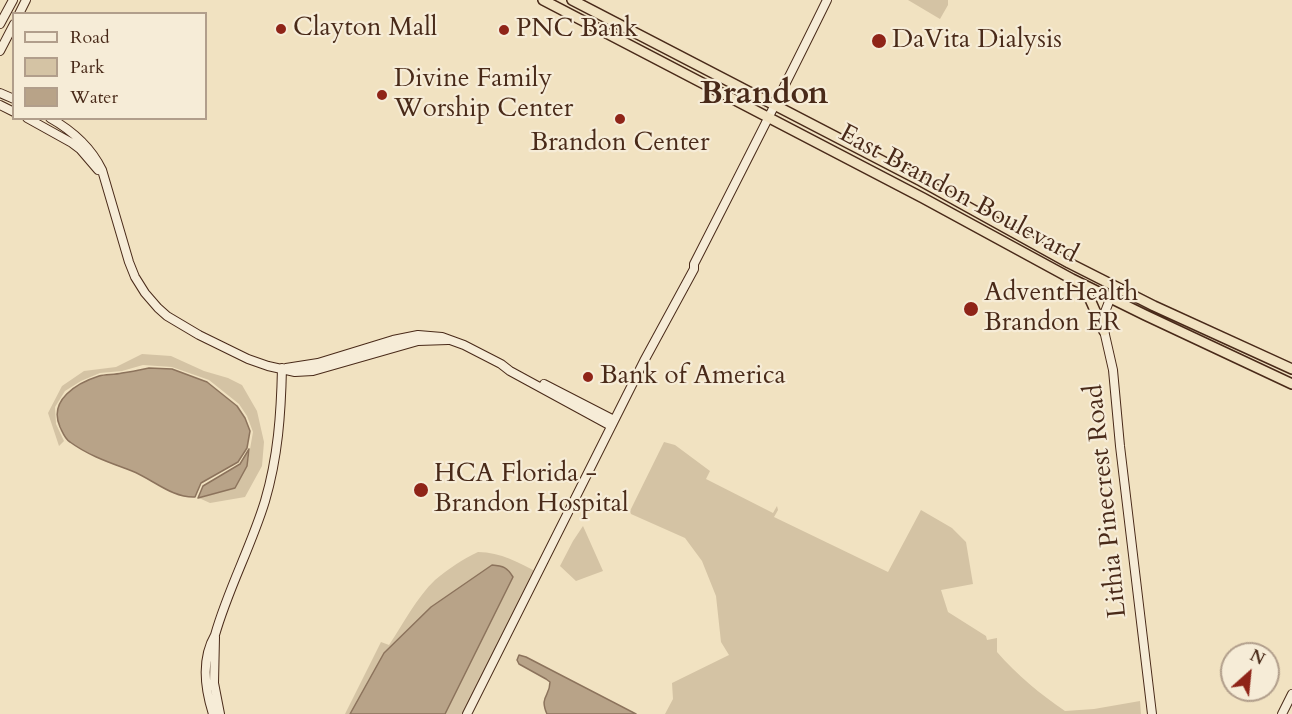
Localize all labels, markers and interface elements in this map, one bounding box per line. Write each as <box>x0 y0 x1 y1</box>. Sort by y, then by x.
legend <box>12 12 207 120</box>
place label: Clayton Mall <box>293 13 437 45</box>
place label: PNC Bank <box>516 14 638 46</box>
marker: Clayton Mall <box>274 22 288 36</box>
marker: PNC Bank <box>497 23 511 37</box>
text: Road <box>70 25 110 50</box>
place label: DaVita Dialysis <box>892 25 1062 57</box>
marker: DaVita Dialysis <box>870 32 888 50</box>
text: Park <box>70 55 105 80</box>
place label: Divine Family Worship Center <box>394 64 573 125</box>
district label: Brandon <box>700 77 828 115</box>
text: Water <box>70 85 118 110</box>
marker: Divine Family Worship Center <box>375 88 389 102</box>
marker: Brandon Center <box>613 112 627 126</box>
street label: East Brandon Boulevard <box>833 119 1083 271</box>
place label: Brandon Center <box>531 128 709 160</box>
place label: AdventHealth Brandon ER <box>984 278 1138 340</box>
marker: AdventHealth Brandon ER <box>962 300 980 318</box>
place label: Bank of America <box>600 361 786 393</box>
marker: Bank of America <box>581 370 595 384</box>
street label: Lithia Pinecrest Road <box>1079 383 1135 619</box>
place label: HCA Florida - Brandon Hospital <box>434 459 629 520</box>
marker: HCA Florida - Brandon Hospital <box>412 481 430 499</box>
north arrow <box>1220 642 1280 702</box>
text: N <box>1246 645 1268 671</box>

